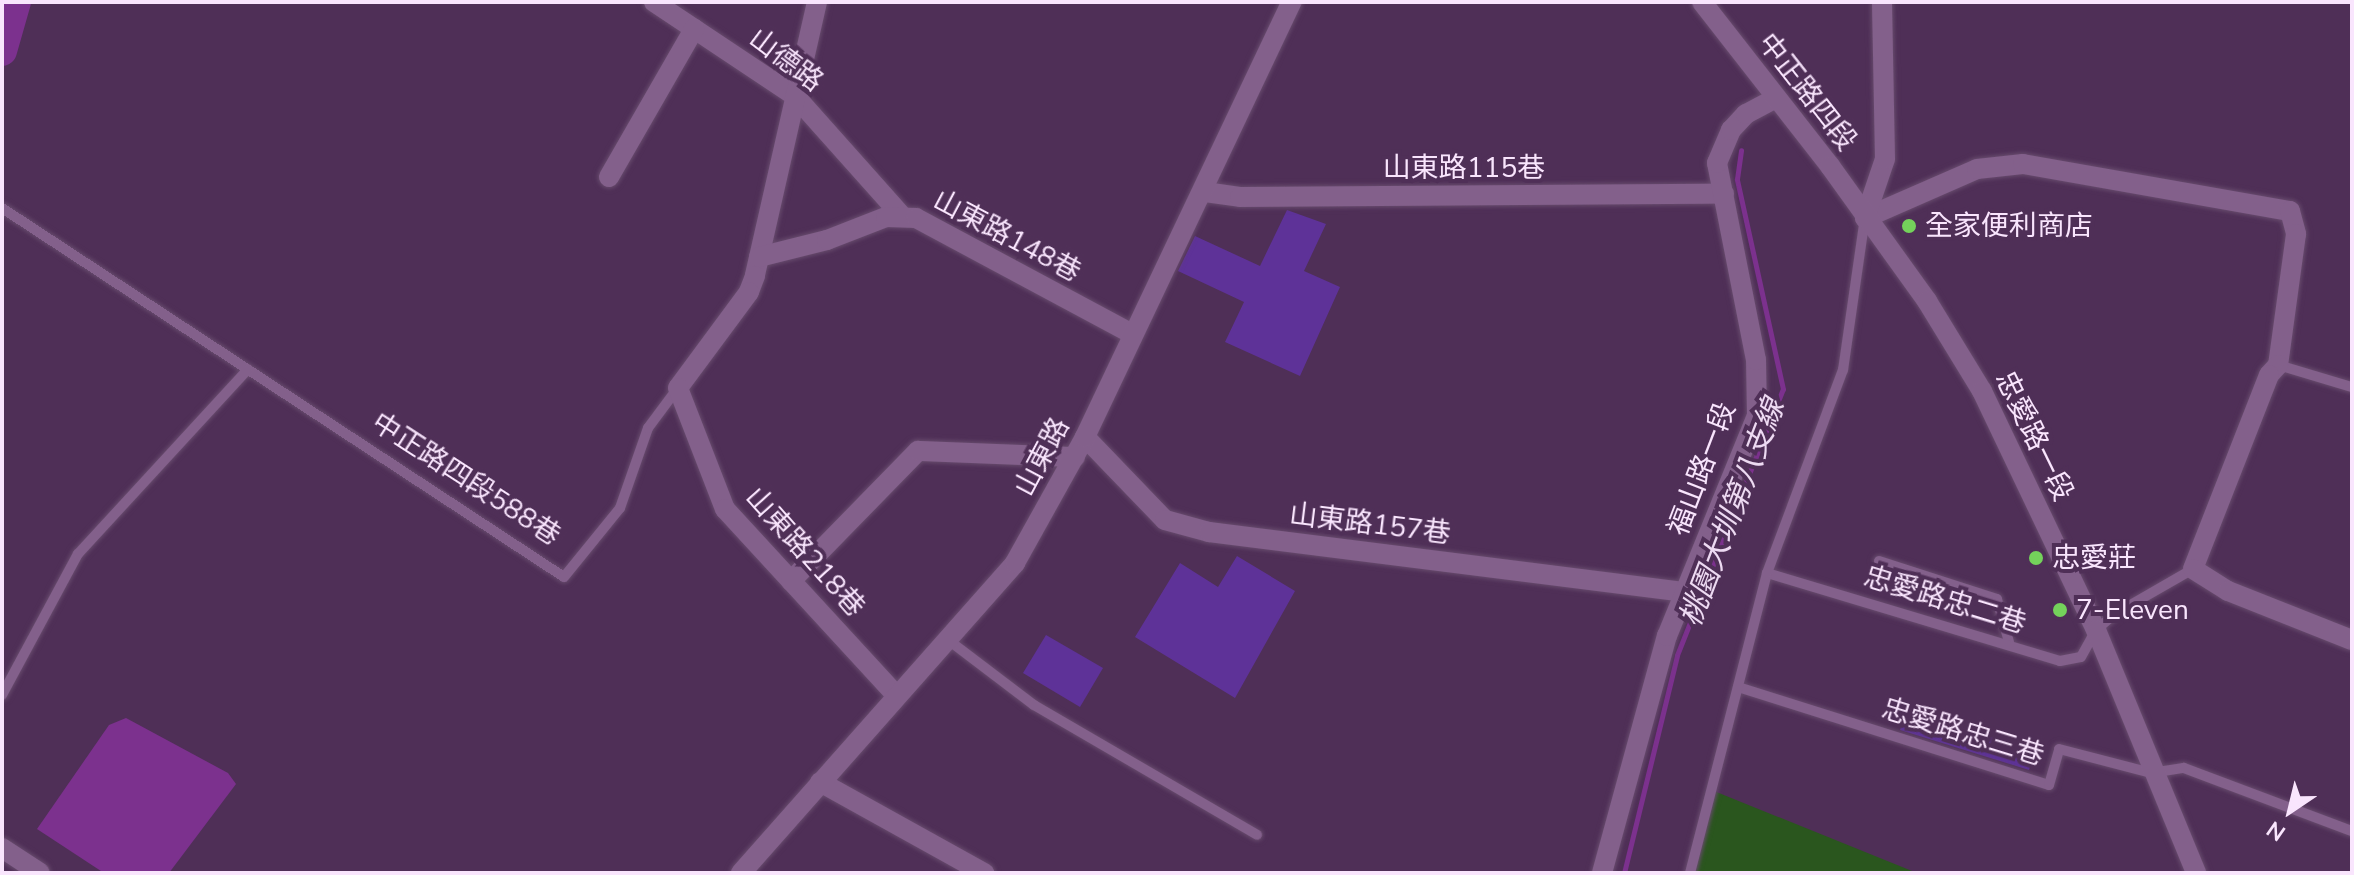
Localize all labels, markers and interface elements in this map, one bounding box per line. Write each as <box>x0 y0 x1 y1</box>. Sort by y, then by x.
street label: 山德路 <box>742 21 830 99</box>
street label: 中正路四段 <box>1751 26 1863 158</box>
street label: 山東路115巷 <box>1383 151 1545 185</box>
street label: 山東路148巷 <box>927 183 1087 289</box>
place label: 全家便利商店 <box>1925 209 2093 243</box>
marker: 全家便利商店 <box>1900 217 1918 235</box>
street label: 忠愛路一段 <box>1988 366 2080 506</box>
water label: 桃園大圳第八支線 <box>1673 395 1793 631</box>
street label: 福山路一段 <box>1661 398 1743 540</box>
street label: 中正路四段588巷 <box>365 405 567 553</box>
street label: 山東路 <box>1007 412 1077 502</box>
street label: 山東路218巷 <box>738 480 872 624</box>
street label: 山東路157巷 <box>1287 497 1453 551</box>
place label: 忠愛莊 <box>2052 541 2136 575</box>
marker: 忠愛莊 <box>2027 549 2045 567</box>
street label: 忠愛路忠二巷 <box>1860 559 2030 641</box>
place label: 7-Eleven <box>2076 593 2189 627</box>
marker: 7-Eleven <box>2051 601 2069 619</box>
street label: 忠愛路忠三巷 <box>1878 691 2048 773</box>
north arrow <box>2250 771 2330 851</box>
text: N <box>2261 814 2292 848</box>

